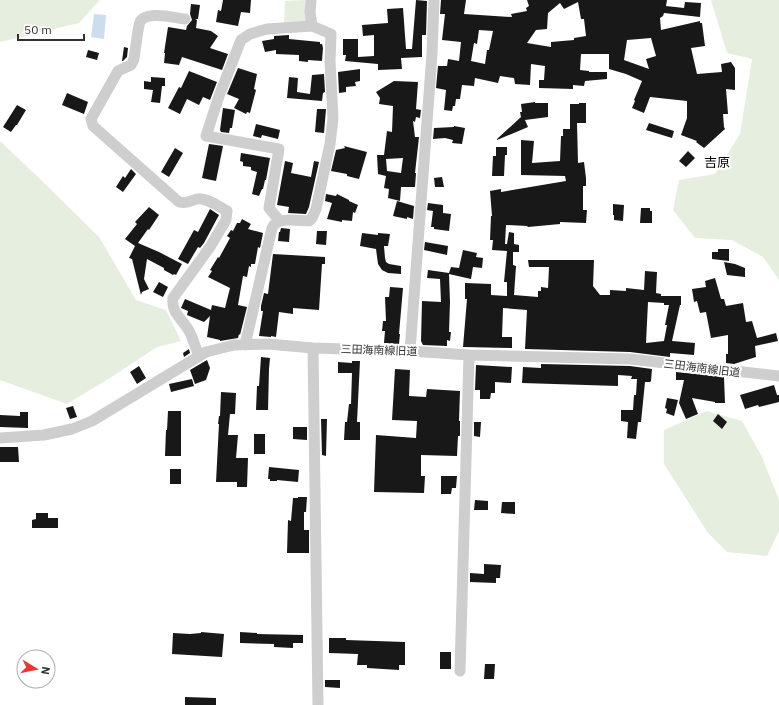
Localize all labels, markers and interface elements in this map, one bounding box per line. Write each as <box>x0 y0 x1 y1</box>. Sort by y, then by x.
scale bar <box>18 16 84 42</box>
text: 50 m <box>24 22 52 37</box>
district label: 吉原 <box>704 154 730 171</box>
street label: 三田海南線旧道 <box>340 342 418 358</box>
street label: 三田海南線旧道 <box>663 356 741 380</box>
north arrow <box>16 649 56 689</box>
text: N <box>38 666 53 676</box>

